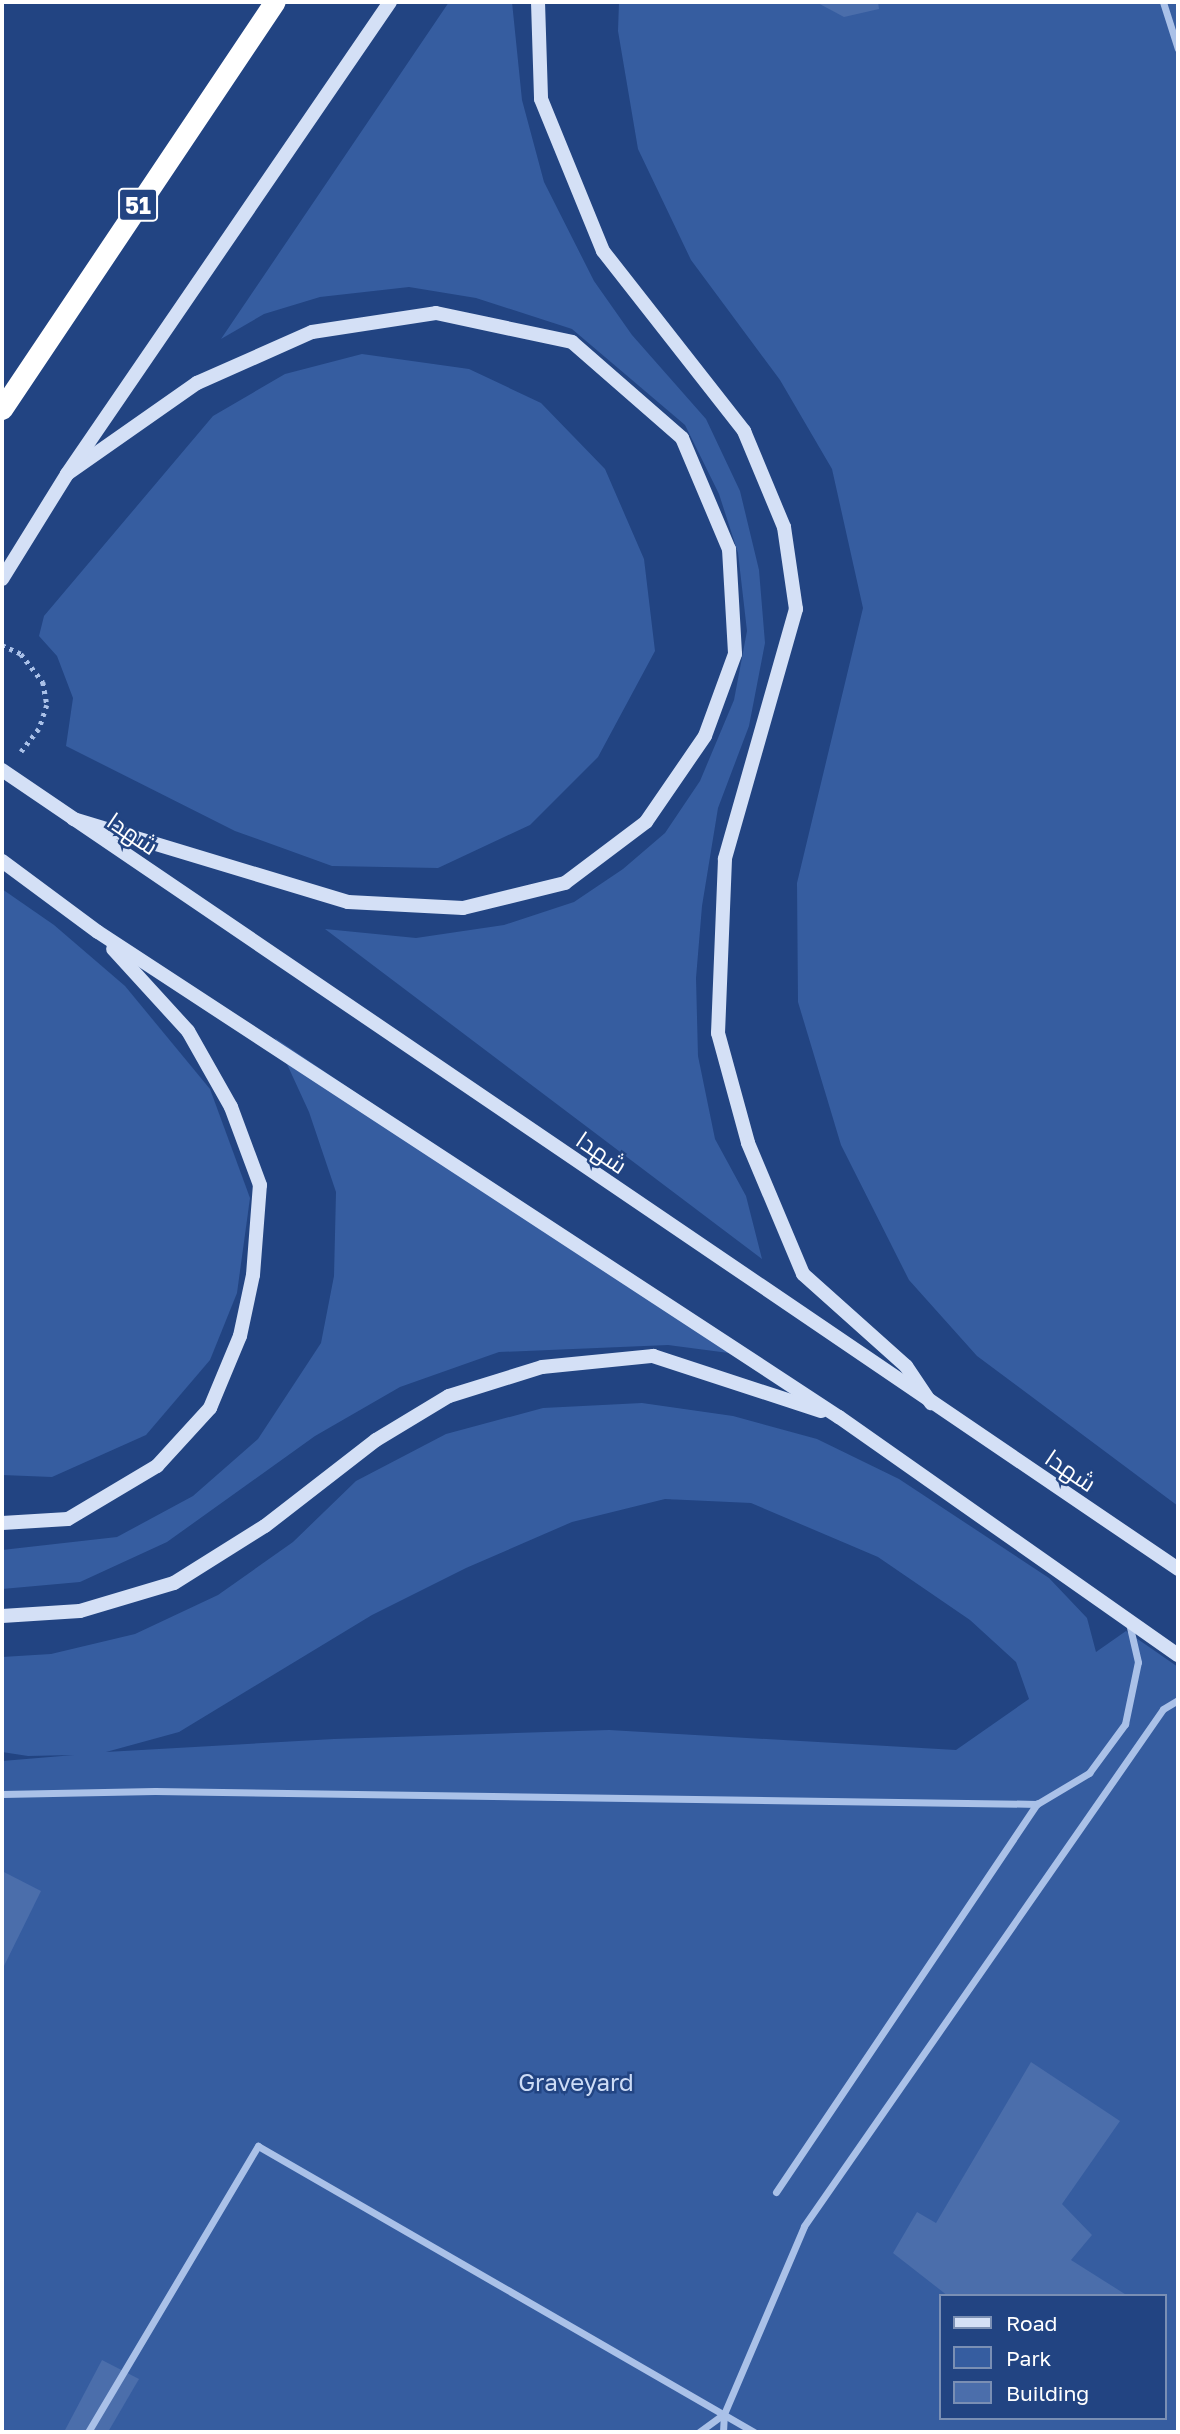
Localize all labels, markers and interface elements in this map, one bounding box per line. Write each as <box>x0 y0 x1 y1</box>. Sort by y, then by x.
road number: 51 <box>117 186 159 224</box>
street label: شهدا <box>102 806 164 860</box>
street label: شهدا <box>571 1125 633 1179</box>
street label: شهدا <box>1040 1443 1102 1497</box>
park label: Graveyard <box>518 2068 634 2096</box>
legend <box>939 2294 1166 2420</box>
text: Road <box>1006 2310 1057 2336</box>
text: Park <box>1006 2345 1051 2371</box>
text: Building <box>1006 2380 1089 2406</box>

